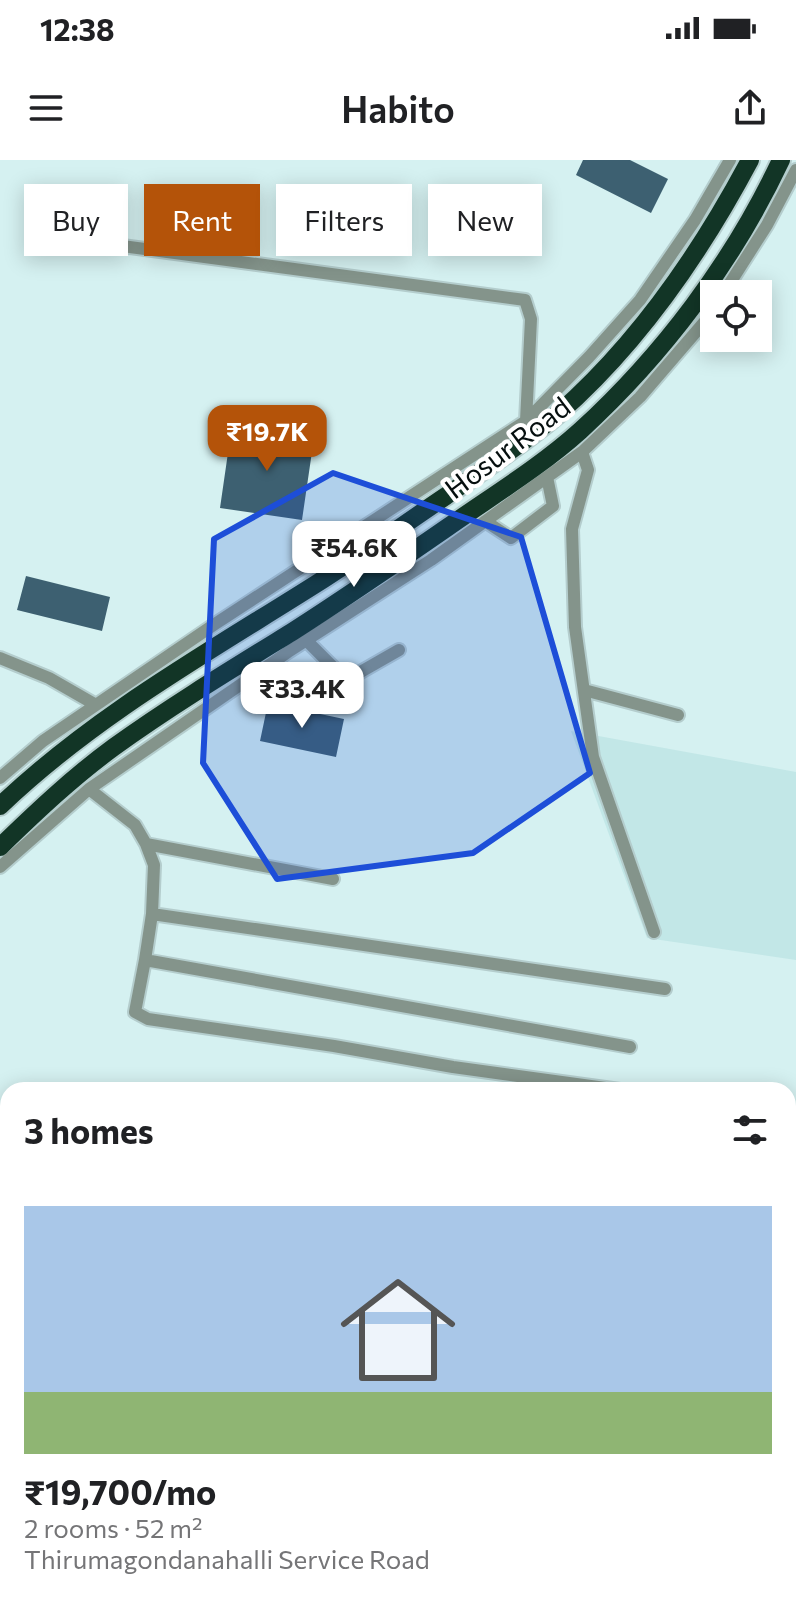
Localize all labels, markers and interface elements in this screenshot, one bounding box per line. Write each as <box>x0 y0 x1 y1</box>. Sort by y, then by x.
text: 12:38 <box>40 10 115 47</box>
icon: menu <box>24 86 68 130</box>
text: Habito <box>341 86 455 130</box>
icon: share <box>728 86 772 130</box>
chip: Buy <box>24 184 128 256</box>
chip: Rent <box>144 184 260 256</box>
chip: Filters <box>276 184 412 256</box>
chip: New <box>428 184 542 256</box>
map controls <box>700 280 772 352</box>
button: locate <box>700 280 772 352</box>
street label: Hosur Road <box>438 389 576 505</box>
pin: ₹19.7K <box>202 405 332 473</box>
text: ₹19.7K <box>226 415 308 446</box>
pin: ₹54.6K <box>289 521 419 589</box>
text: ₹54.6K <box>310 531 398 562</box>
pin: ₹33.4K <box>237 662 367 730</box>
text: ₹33.4K <box>259 672 345 703</box>
icon: filters <box>728 1108 772 1152</box>
text: 3 homes <box>24 1109 154 1151</box>
icon: home <box>326 1258 470 1402</box>
text: ₹19,700/mo <box>24 1470 216 1512</box>
text: 2 rooms · 52 m² <box>24 1512 202 1543</box>
text: Thirumagondanahalli Service Road <box>24 1543 430 1574</box>

